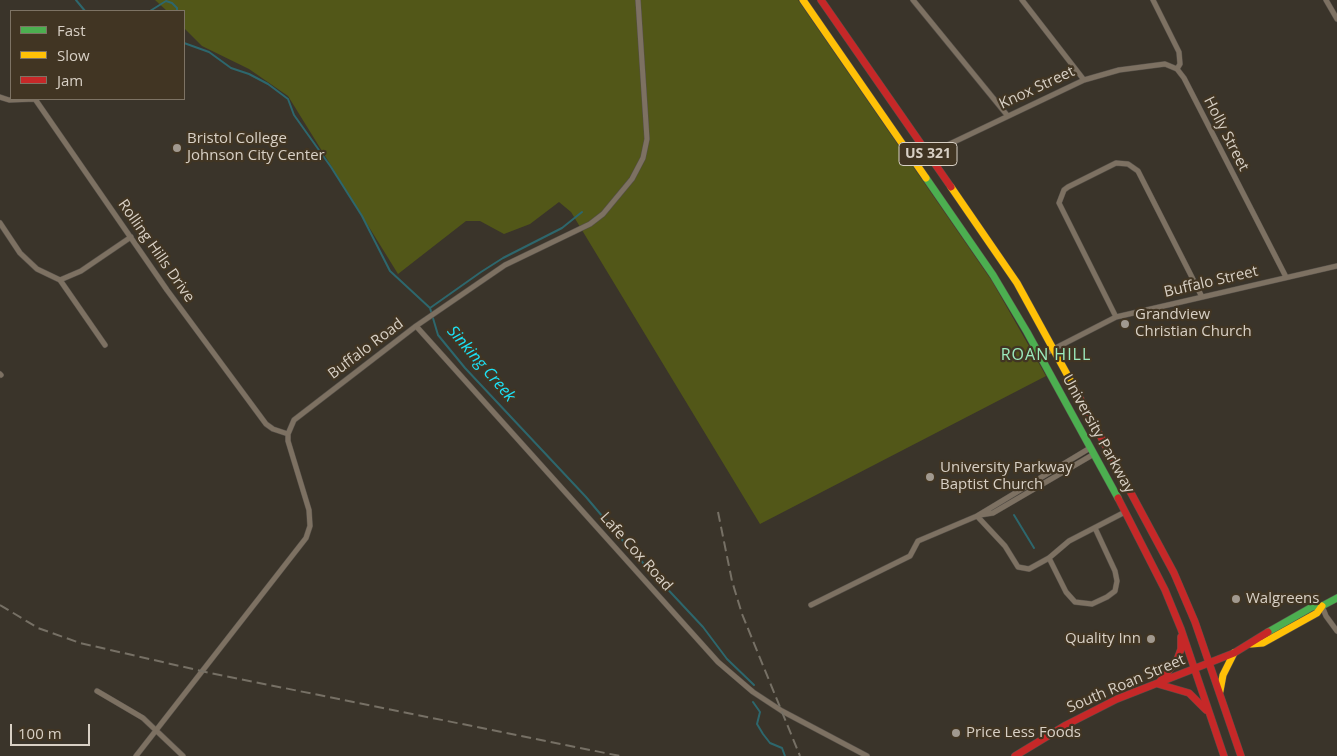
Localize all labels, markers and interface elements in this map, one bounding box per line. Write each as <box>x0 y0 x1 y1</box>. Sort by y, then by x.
legend <box>10 10 185 100</box>
text: Fast <box>57 20 86 40</box>
text: Slow <box>57 45 90 65</box>
street label: Knox Street <box>996 63 1078 113</box>
text: Jam <box>57 70 83 90</box>
street label: Holly Street <box>1200 94 1252 174</box>
place label: Bristol College Johnson City Center <box>187 130 325 165</box>
marker: Bristol College Johnson City Center <box>171 142 183 154</box>
road number: US 321 <box>899 142 957 166</box>
street label: Rolling Hills Drive <box>114 196 198 306</box>
street label: Buffalo Street <box>1162 262 1260 302</box>
place label: Grandview Christian Church <box>1135 306 1252 341</box>
street label: Buffalo Road <box>325 315 407 383</box>
marker: Grandview Christian Church <box>1119 318 1131 330</box>
water label: Sinking Creek <box>443 322 519 406</box>
district label: ROAN HILL <box>1000 345 1092 365</box>
street label: University Parkway <box>1058 372 1138 496</box>
place label: University Parkway Baptist Church <box>940 459 1073 494</box>
marker: University Parkway Baptist Church <box>924 471 936 483</box>
street label: Lafe Cox Road <box>596 509 676 595</box>
place label: Walgreens <box>1246 590 1319 608</box>
marker: Walgreens <box>1230 593 1242 605</box>
place label: Quality Inn <box>1065 630 1141 648</box>
marker: Quality Inn <box>1145 633 1157 645</box>
street label: South Roan Street <box>1064 651 1188 717</box>
scale bar <box>12 714 92 746</box>
text: 100 m <box>18 723 62 743</box>
place label: Price Less Foods <box>966 724 1081 742</box>
marker: Price Less Foods <box>950 727 962 739</box>

